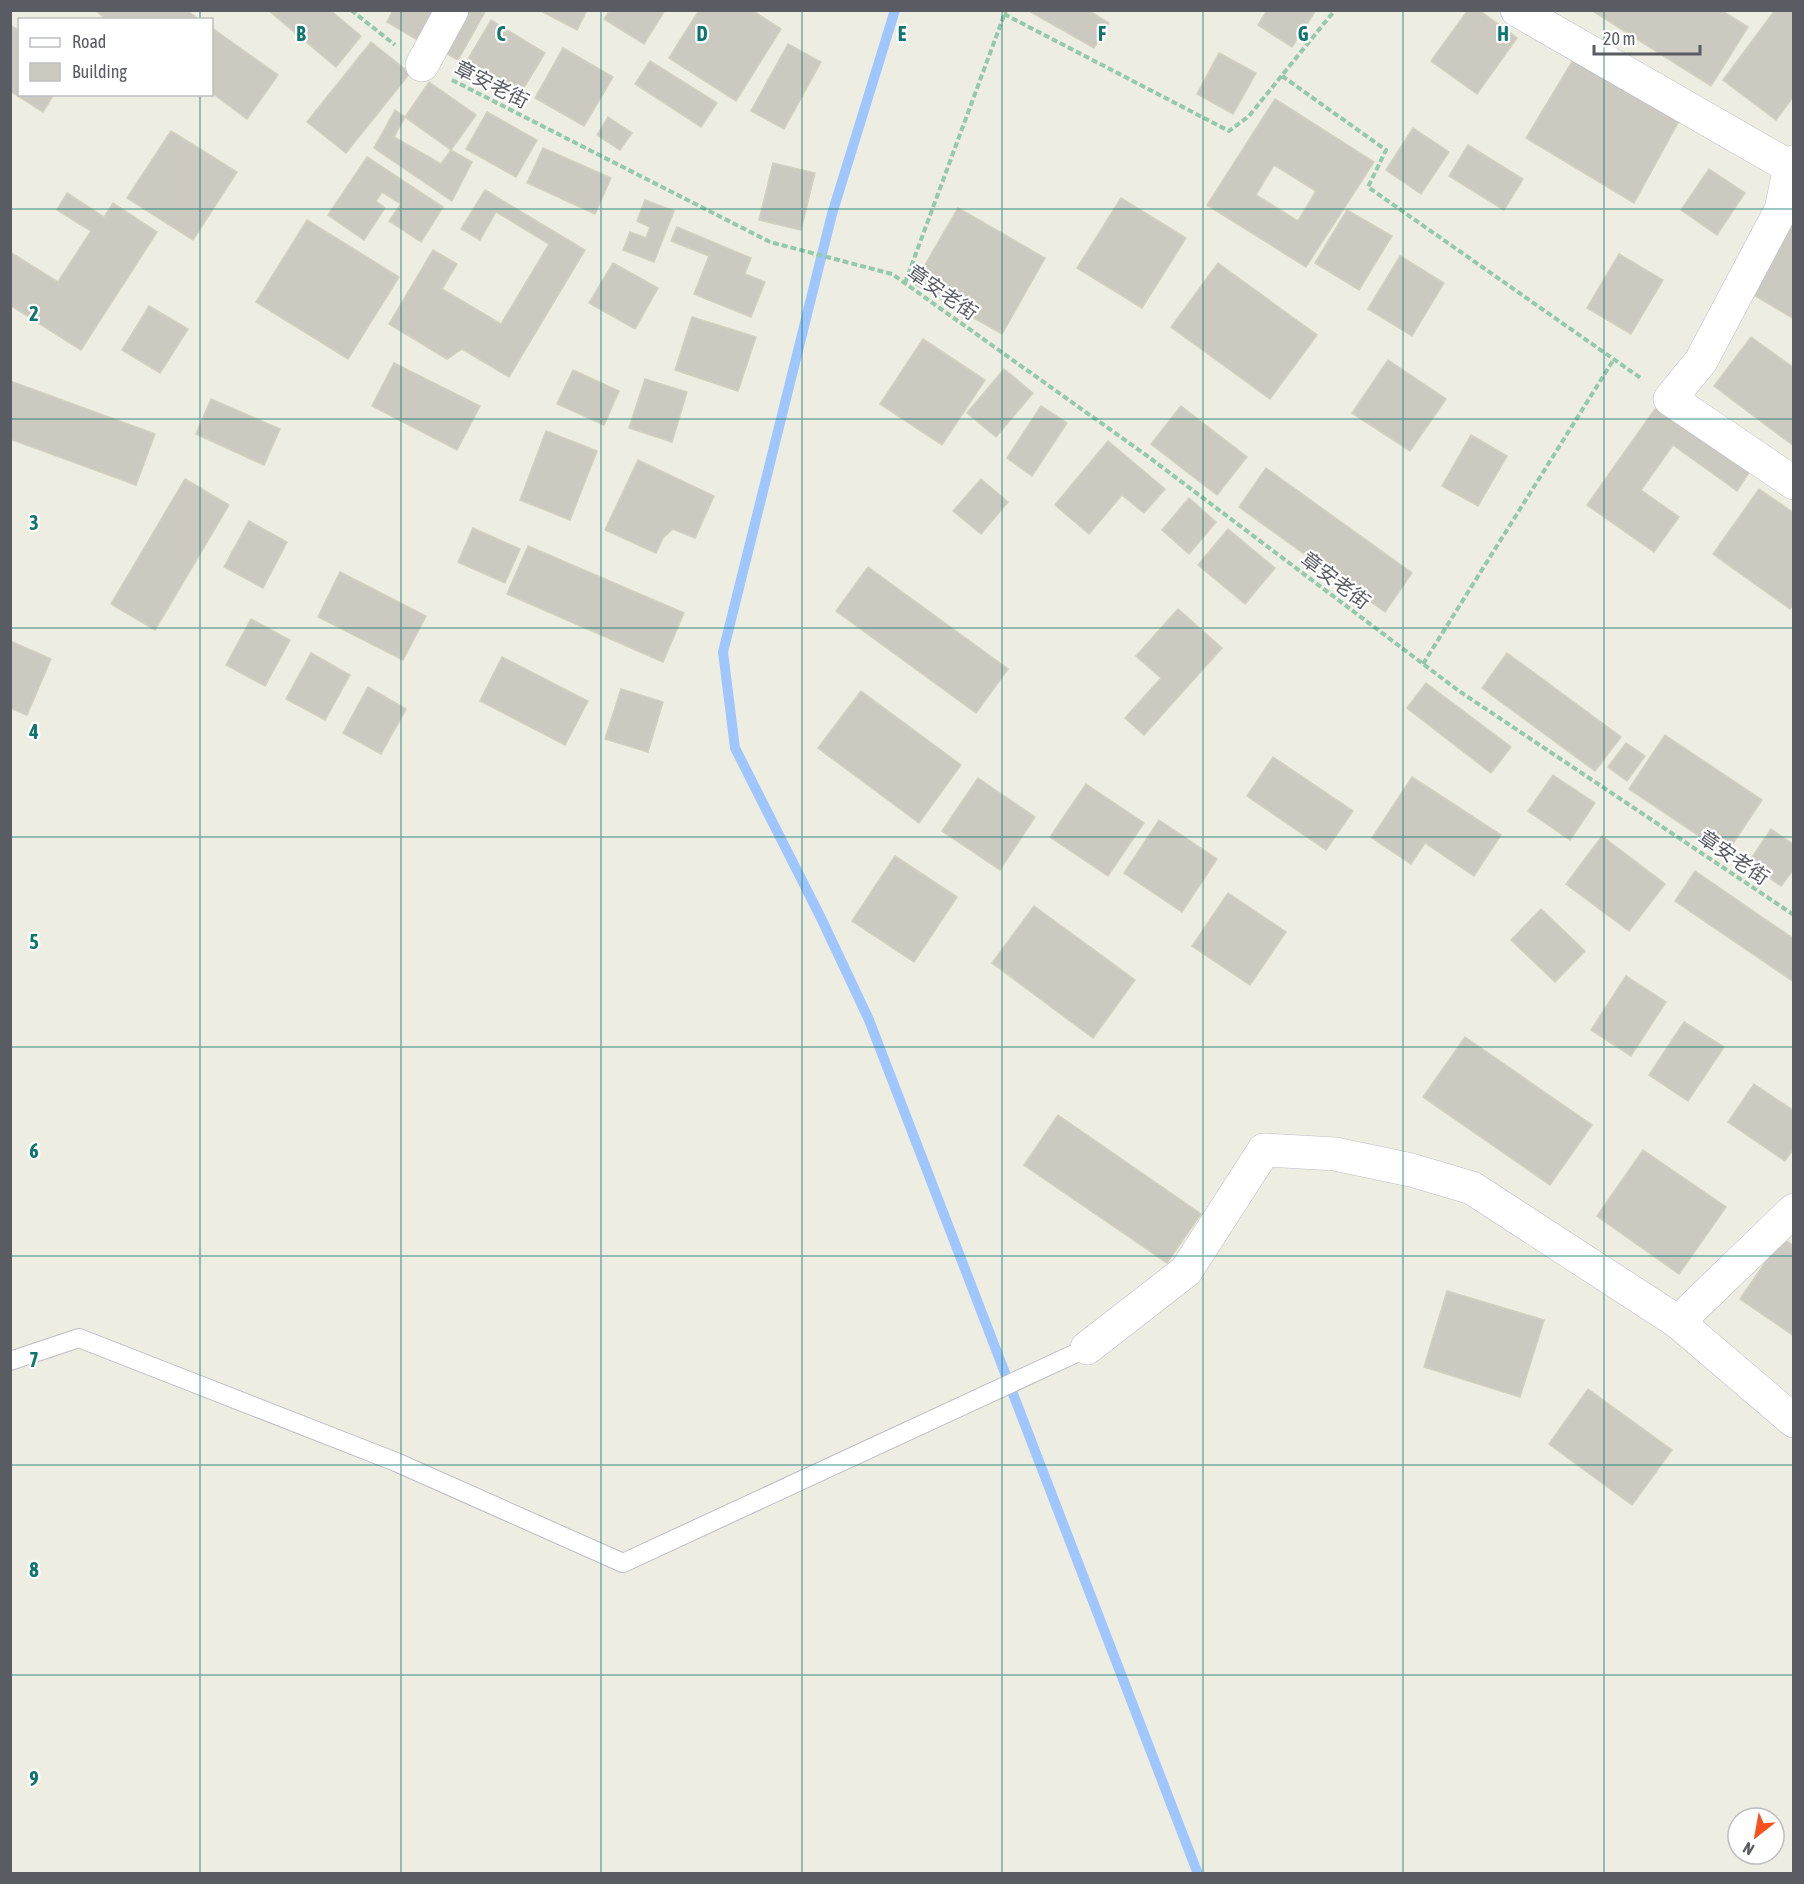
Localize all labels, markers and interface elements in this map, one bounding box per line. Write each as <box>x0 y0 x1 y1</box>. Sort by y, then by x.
legend <box>18 18 213 96</box>
scale bar <box>1594 18 1700 56</box>
text: B <box>296 22 306 45</box>
text: C <box>497 22 506 45</box>
text: D <box>696 22 708 45</box>
text: E <box>898 22 907 45</box>
text: F <box>1098 22 1106 45</box>
text: G <box>1298 22 1309 45</box>
text: H <box>1497 22 1509 45</box>
text: 20 m <box>1603 28 1635 49</box>
text: Road <box>72 31 106 52</box>
street label: 章安老街 <box>451 56 533 112</box>
text: Building <box>72 61 127 82</box>
street label: 章安老街 <box>904 260 982 324</box>
text: 2 <box>29 302 39 325</box>
text: 3 <box>29 511 39 534</box>
street label: 章安老街 <box>1297 547 1375 613</box>
text: 4 <box>28 720 39 743</box>
street label: 章安老街 <box>1694 825 1774 889</box>
text: 5 <box>29 930 39 953</box>
text: 6 <box>29 1139 39 1162</box>
text: 7 <box>29 1348 39 1371</box>
text: 8 <box>29 1558 39 1581</box>
text: 9 <box>29 1767 39 1790</box>
north arrow <box>1726 1806 1786 1866</box>
text: N <box>1740 1839 1757 1859</box>

